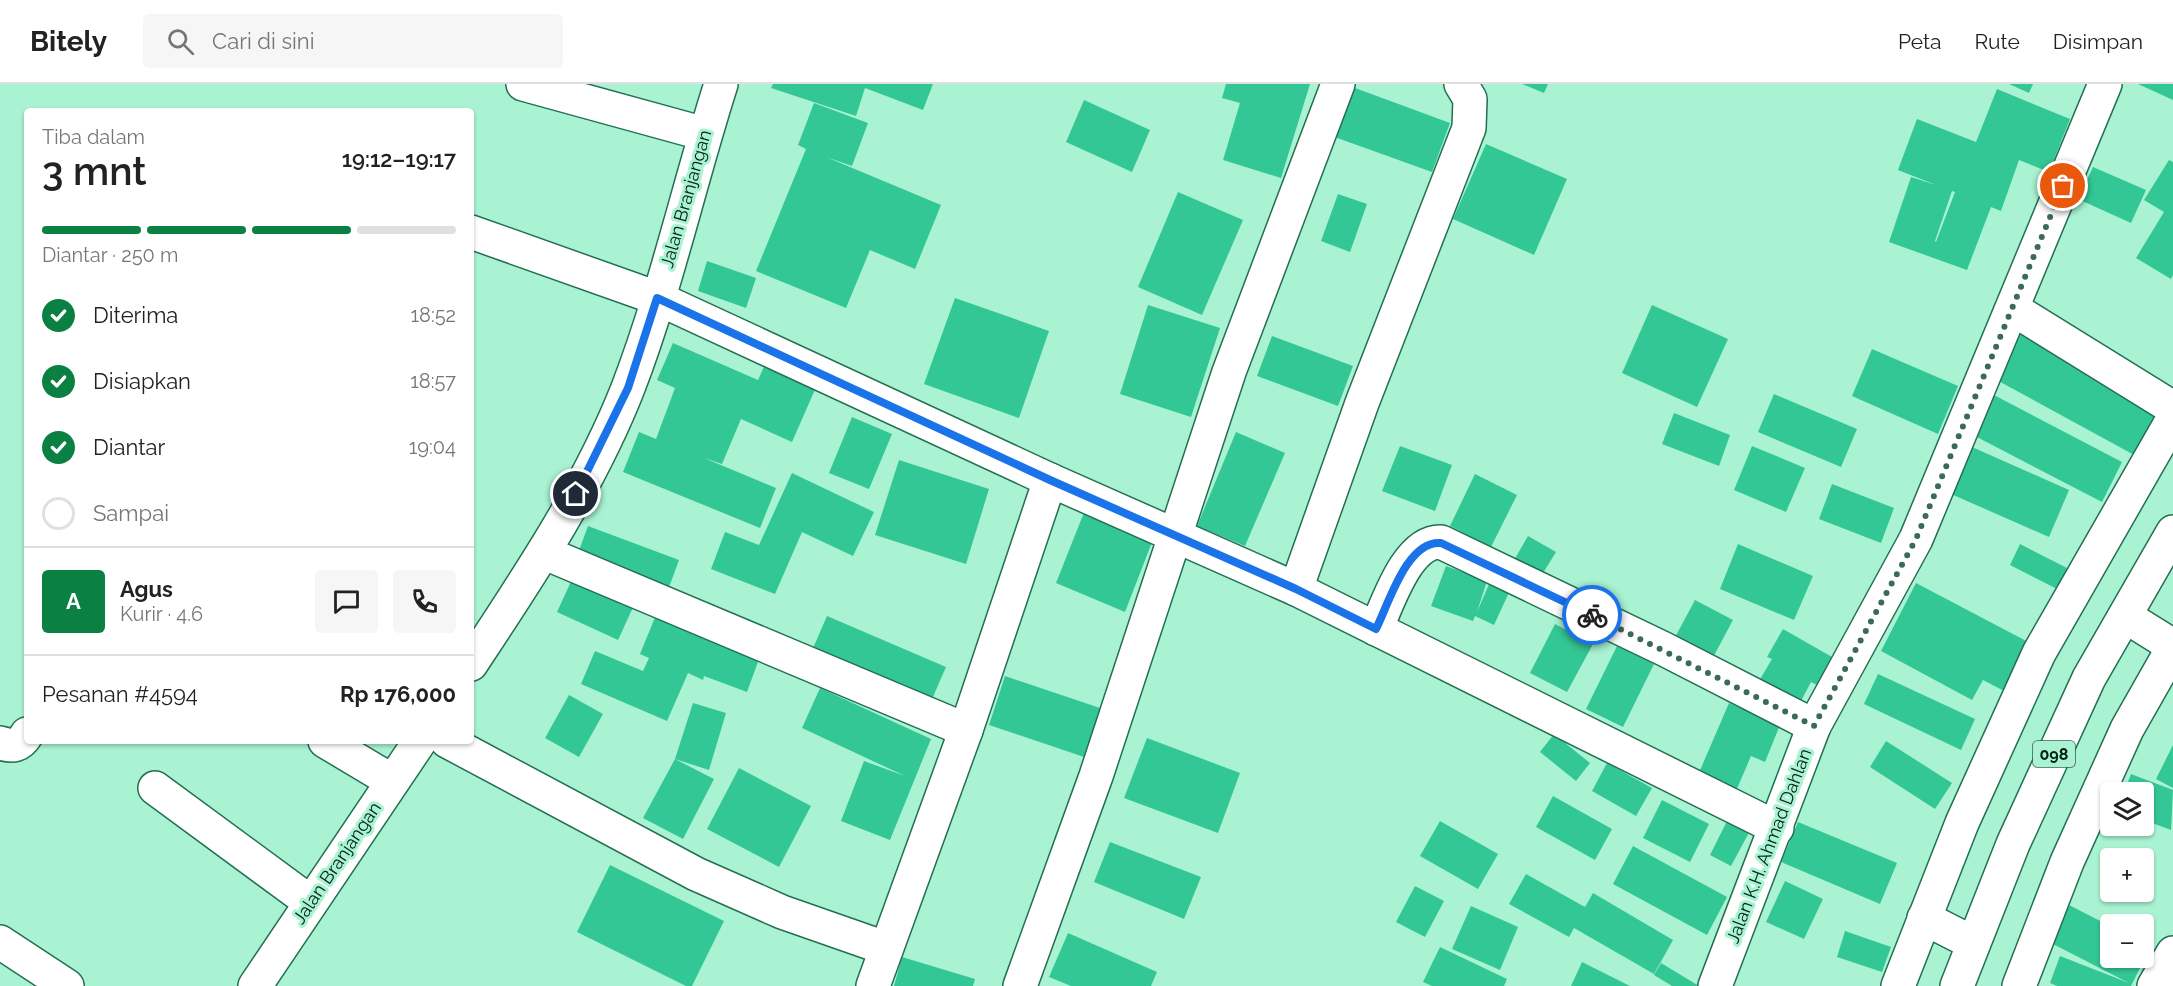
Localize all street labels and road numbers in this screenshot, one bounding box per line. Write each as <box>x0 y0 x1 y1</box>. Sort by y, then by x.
street label: Jalan Branjangan <box>656 127 715 270</box>
road number: 098 <box>2033 741 2075 767</box>
street label: Jalan K.H. Ahmad Dahlan <box>1722 745 1815 946</box>
street label: Jalan Branjangan <box>288 798 385 928</box>

